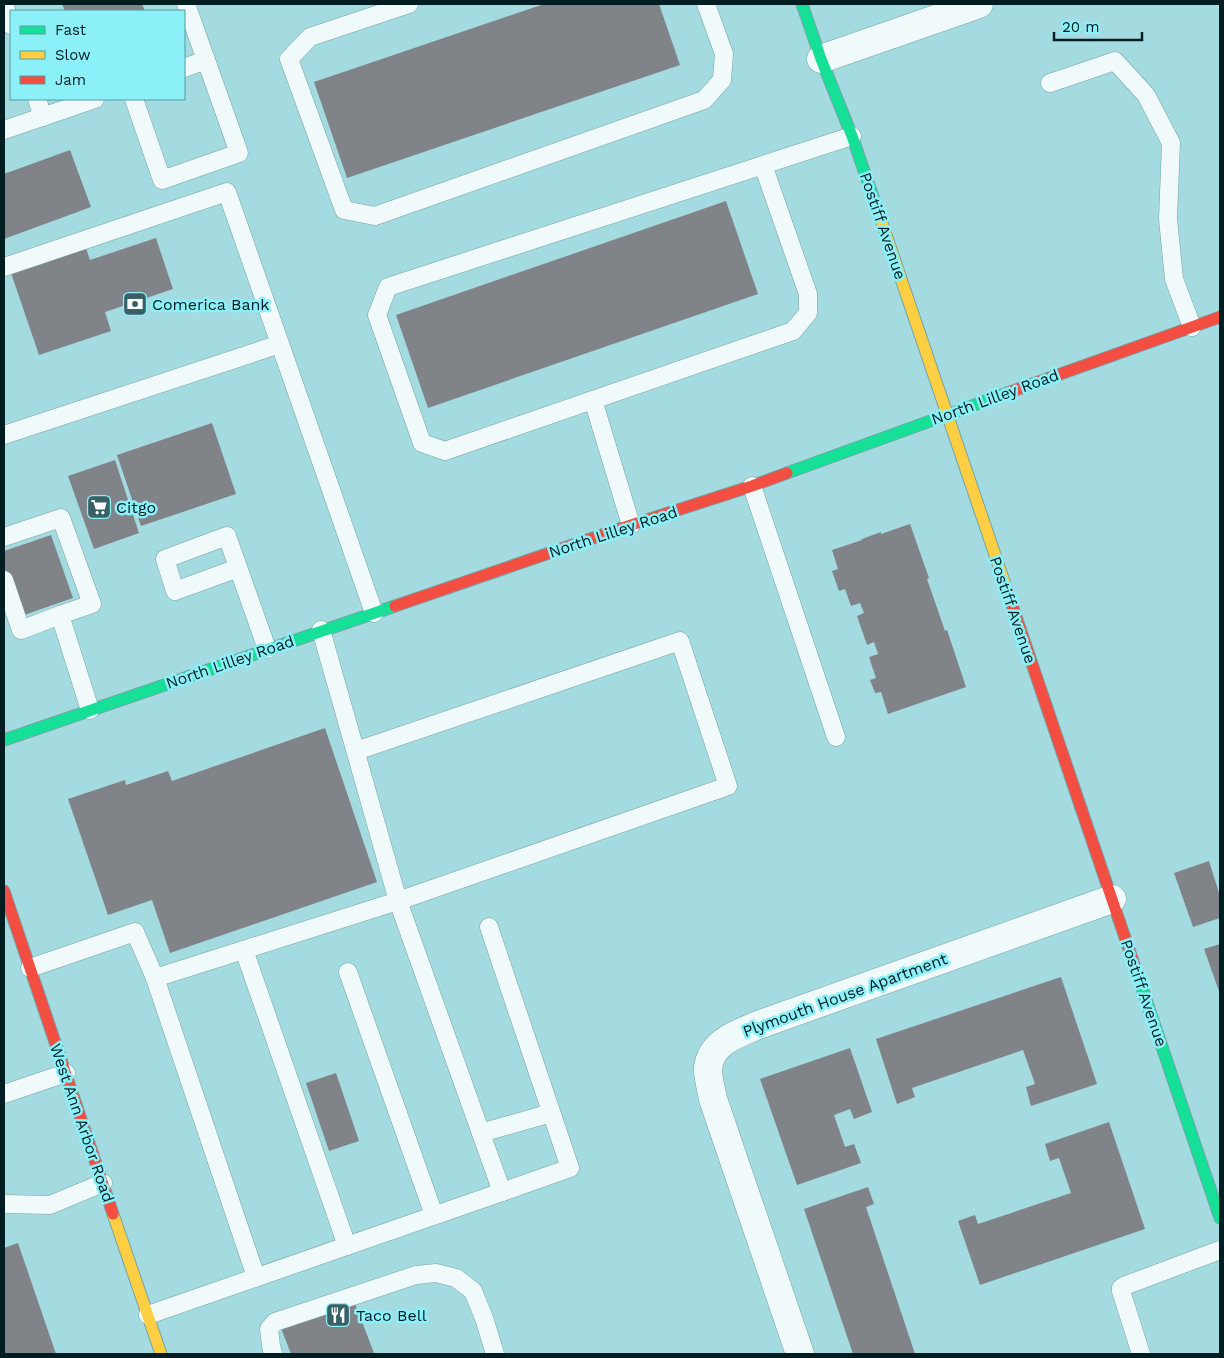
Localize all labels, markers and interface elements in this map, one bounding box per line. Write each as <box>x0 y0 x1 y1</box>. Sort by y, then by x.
legend <box>10 10 185 100</box>
scale bar <box>1054 10 1142 42</box>
text: 20 m <box>1062 18 1100 36</box>
text: Fast <box>55 21 87 39</box>
text: Slow <box>55 46 91 64</box>
text: Jam <box>55 71 86 89</box>
street label: Postiff Avenue <box>856 170 910 282</box>
bank icon: Comerica Bank <box>122 291 148 317</box>
place label: Comerica Bank <box>152 295 269 314</box>
street label: North Lilley Road <box>929 365 1061 429</box>
supermarket icon: Citgo <box>86 494 112 520</box>
place label: Citgo <box>116 498 156 517</box>
street label: North Lilley Road <box>546 502 680 562</box>
street label: Postiff Avenue <box>986 554 1040 666</box>
street label: North Lilley Road <box>163 631 297 693</box>
street label: Postiff Avenue <box>1117 937 1171 1049</box>
street label: Plymouth House Apartment <box>740 949 950 1041</box>
street label: West Ann Arbor Road <box>46 1041 118 1205</box>
restaurant icon: Taco Bell <box>325 1302 351 1328</box>
place label: Taco Bell <box>356 1306 427 1325</box>

